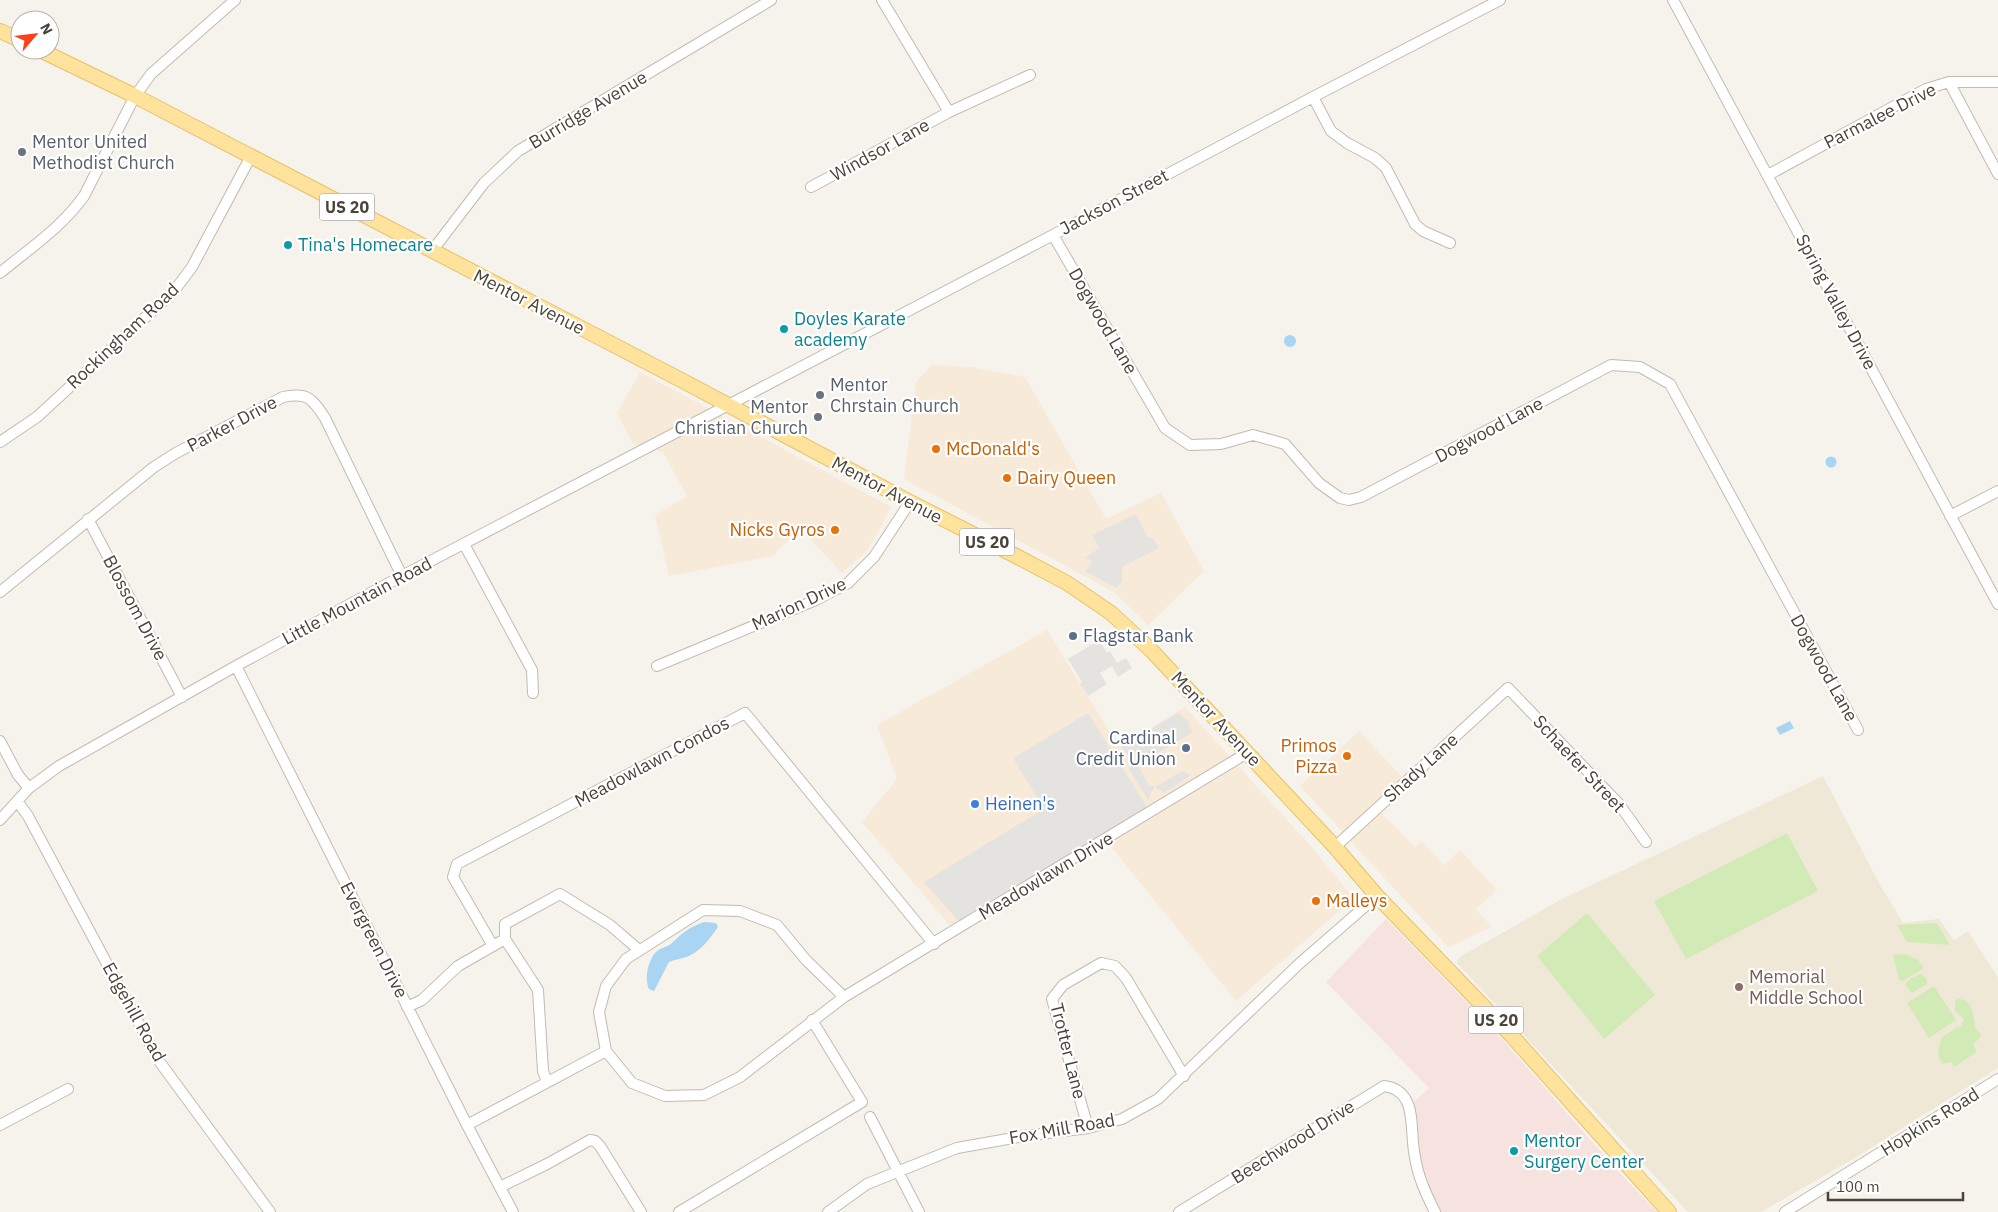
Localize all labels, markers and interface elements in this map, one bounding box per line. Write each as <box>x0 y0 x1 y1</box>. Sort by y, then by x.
north arrow <box>10 10 60 60</box>
text: N <box>36 20 57 38</box>
street label: Burridge Avenue <box>524 65 651 154</box>
street label: Parmalee Drive <box>1820 77 1940 154</box>
street label: Windsor Lane <box>826 113 933 186</box>
place label: Mentor United Methodist Church <box>32 130 175 174</box>
marker: Mentor United Methodist Church <box>16 146 28 158</box>
street label: Jackson Street <box>1055 163 1172 240</box>
road number: US 20 <box>320 193 374 220</box>
street label: Spring Valley Drive <box>1791 230 1882 374</box>
place label: Tina's Homecare <box>298 233 433 256</box>
marker: Tina's Homecare <box>282 239 294 251</box>
street label: Dogwood Lane <box>1064 263 1143 378</box>
street label: Mentor Avenue <box>470 264 589 340</box>
street label: Rockingham Road <box>62 278 184 394</box>
place label: Doyles Karate academy <box>794 307 906 351</box>
marker: Doyles Karate academy <box>778 323 790 335</box>
place label: Mentor Chrstain Church <box>830 373 959 417</box>
marker: Mentor Chrstain Church <box>814 389 826 401</box>
street label: Parker Drive <box>183 390 281 457</box>
street label: Dogwood Lane <box>1431 391 1547 468</box>
place label: Mentor Christian Church <box>675 395 808 439</box>
marker: Mentor Christian Church <box>812 411 824 423</box>
place label: McDonald's <box>946 437 1040 460</box>
marker: McDonald's <box>930 443 942 455</box>
street label: Mentor Avenue <box>828 451 947 528</box>
place label: Dairy Queen <box>1017 466 1116 489</box>
marker: Dairy Queen <box>1001 472 1013 484</box>
place label: Nicks Gyros <box>730 518 825 541</box>
marker: Nicks Gyros <box>829 524 841 536</box>
road number: US 20 <box>960 528 1014 556</box>
street label: Blossom Drive <box>98 551 173 664</box>
street label: Little Mountain Road <box>278 551 436 650</box>
street label: Marion Drive <box>748 572 850 635</box>
street label: Dogwood Lane <box>1786 610 1863 725</box>
place label: Flagstar Bank <box>1083 624 1194 647</box>
marker: Flagstar Bank <box>1067 630 1079 642</box>
street label: Mentor Avenue <box>1166 666 1266 771</box>
street label: Schaefer Street <box>1528 710 1630 817</box>
street label: Meadowlawn Condos <box>570 711 733 812</box>
place label: Cardinal Credit Union <box>1076 726 1176 770</box>
street label: Shady Lane <box>1379 728 1463 807</box>
place label: Primos Pizza <box>1281 734 1337 778</box>
marker: Cardinal Credit Union <box>1180 742 1192 754</box>
marker: Primos Pizza <box>1341 750 1353 762</box>
place label: Heinen's <box>985 792 1055 815</box>
marker: Heinen's <box>969 798 981 810</box>
street label: Meadowlawn Drive <box>974 826 1117 925</box>
street label: Evergreen Drive <box>335 878 414 1002</box>
place label: Malleys <box>1326 889 1387 912</box>
marker: Malleys <box>1310 895 1322 907</box>
street label: Edgehill Road <box>98 958 171 1065</box>
place label: Memorial Middle School <box>1749 965 1863 1009</box>
marker: Memorial Middle School <box>1733 981 1745 993</box>
street label: Trotter Lane <box>1045 1001 1092 1101</box>
road number: US 20 <box>1468 1006 1524 1034</box>
street label: Hopkins Road <box>1876 1082 1983 1161</box>
street label: Beechwood Drive <box>1227 1094 1359 1189</box>
street label: Fox Mill Road <box>1007 1108 1117 1149</box>
place label: Mentor Surgery Center <box>1524 1129 1645 1173</box>
marker: Mentor Surgery Center <box>1508 1145 1520 1157</box>
scale bar <box>1828 1170 1963 1202</box>
text: 100 m <box>1836 1177 1880 1196</box>

